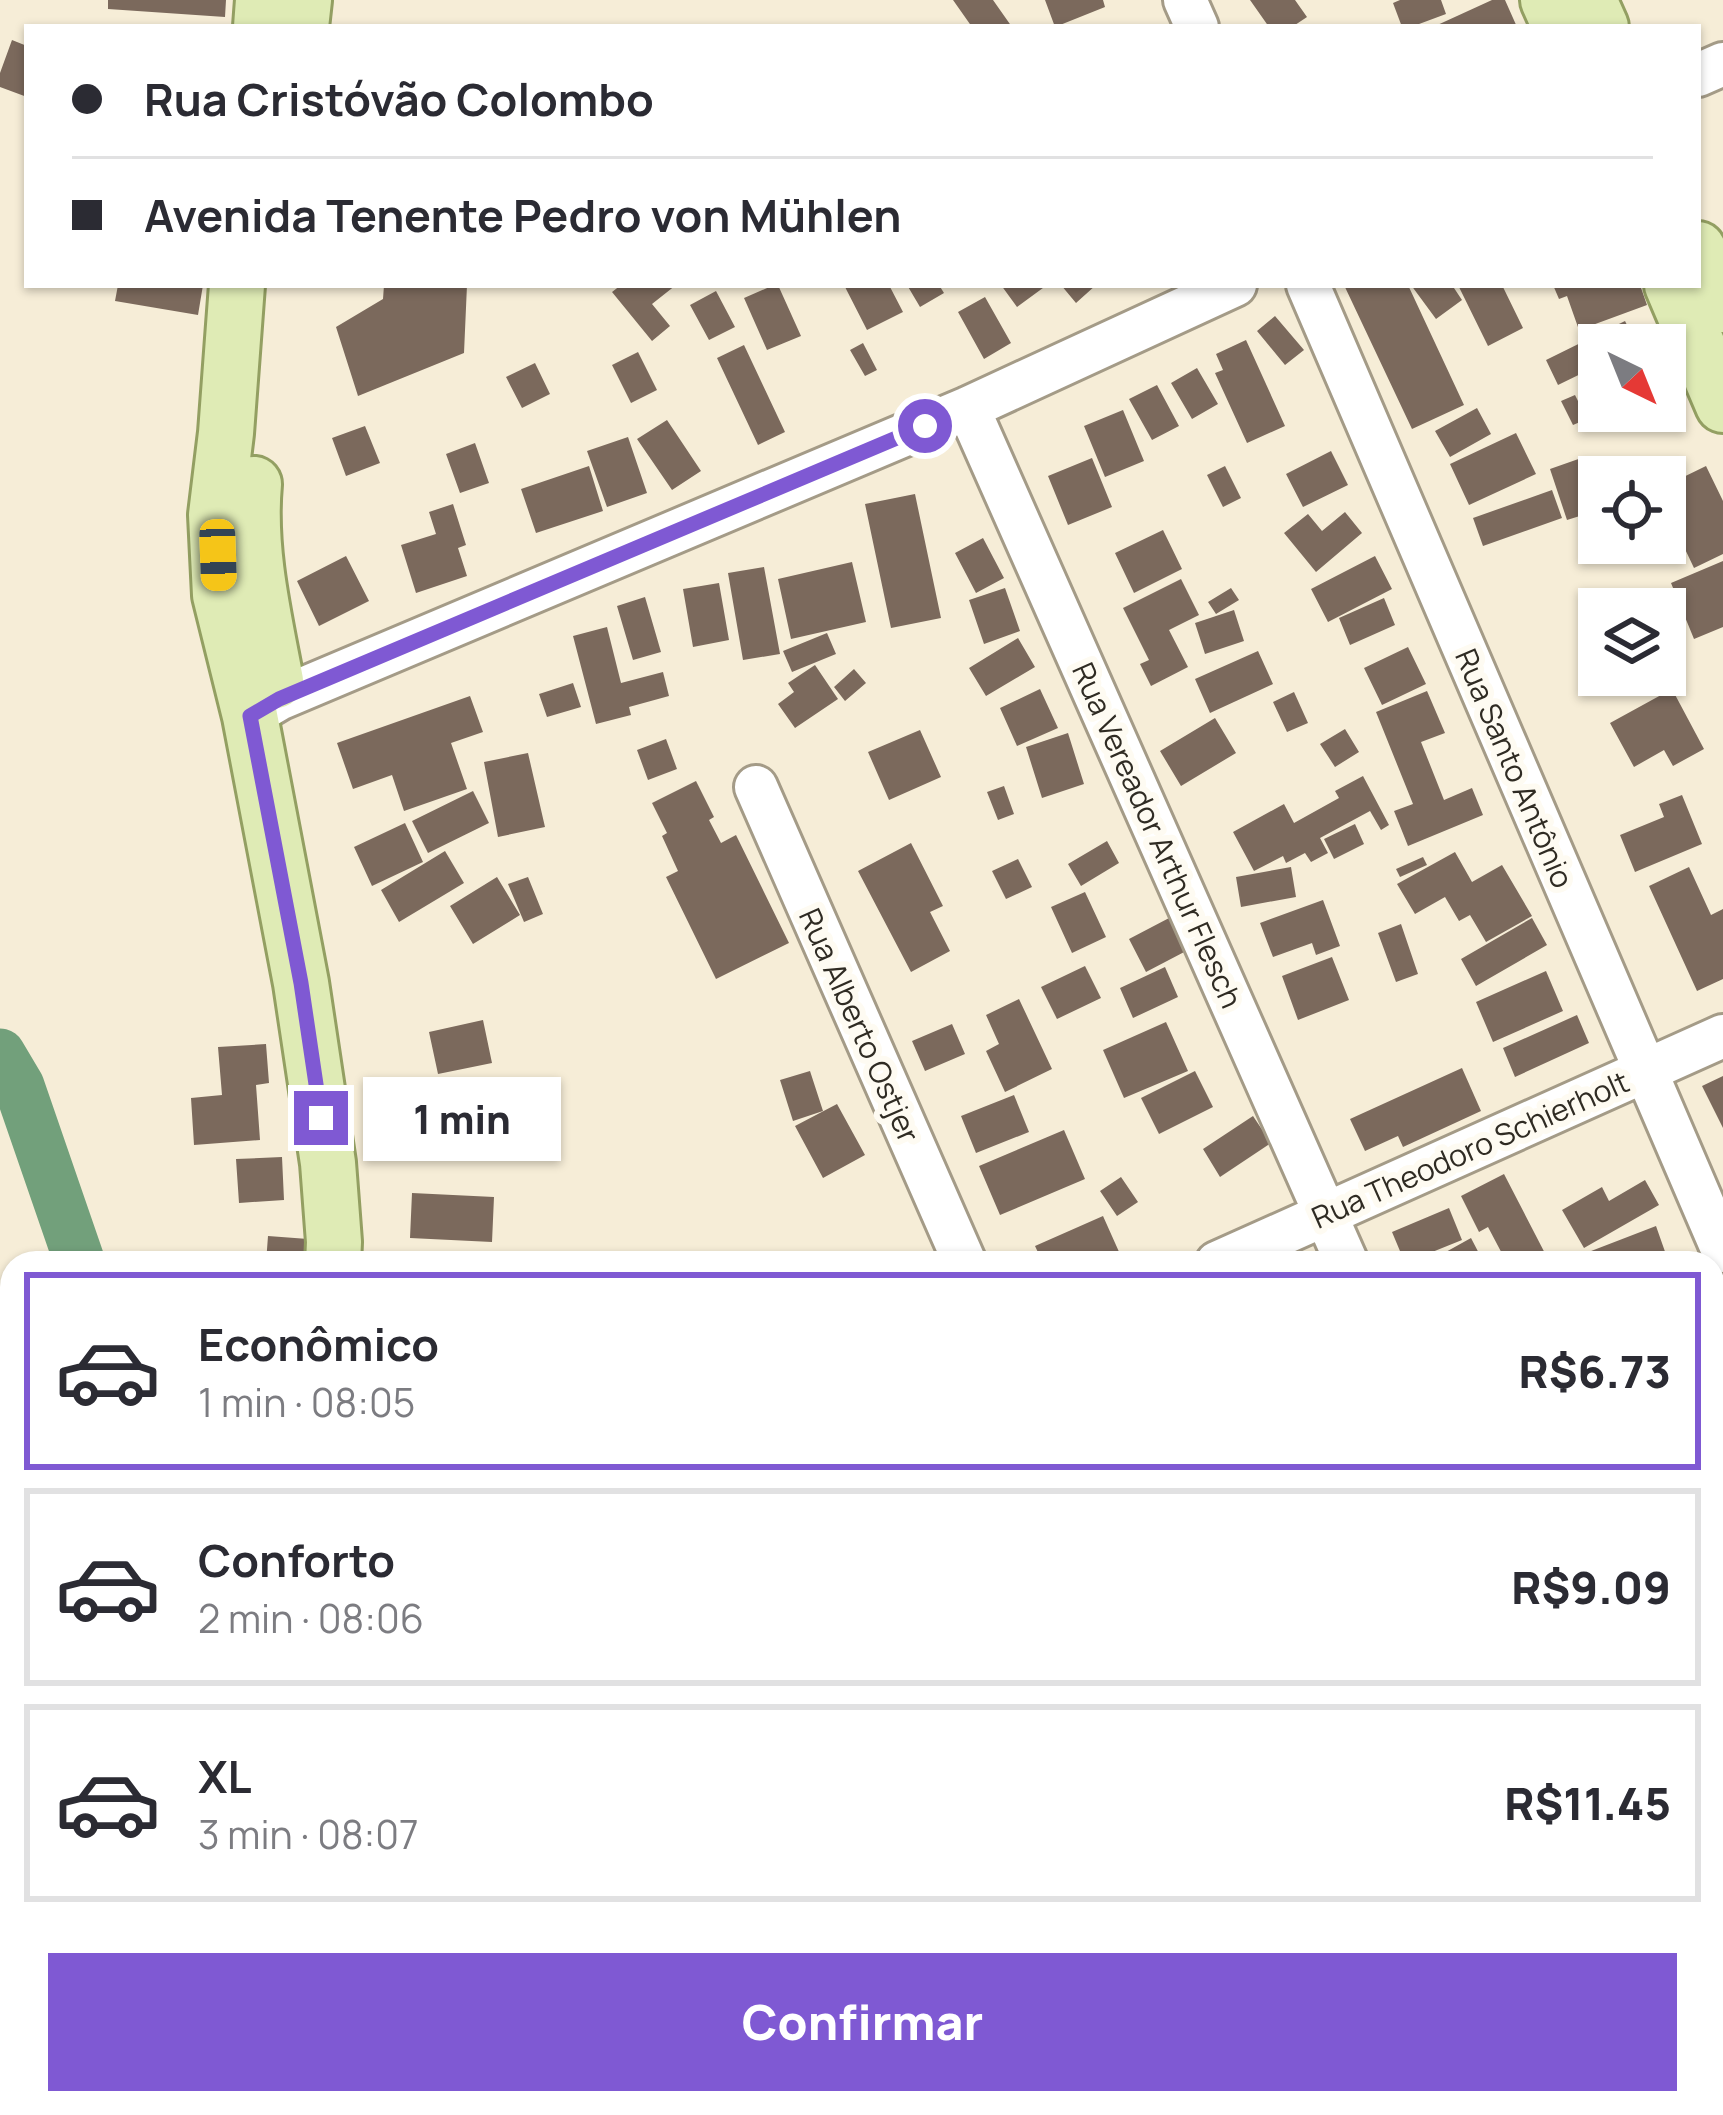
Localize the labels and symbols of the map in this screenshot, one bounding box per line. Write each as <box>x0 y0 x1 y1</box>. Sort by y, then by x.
north arrow <box>1578 324 1686 432</box>
route start <box>898 399 952 453</box>
car <box>199 518 237 592</box>
street label: Rua Santo Antônio <box>1446 642 1584 894</box>
street label: Rua Vereador Arthur Flesch <box>1063 656 1253 1014</box>
street label: Rua Alberto Ostjer <box>790 902 930 1149</box>
street label: Rua Theodoro Schierholt <box>1305 1061 1635 1237</box>
callout: 1 min <box>363 1076 561 1160</box>
route end <box>294 1091 348 1145</box>

